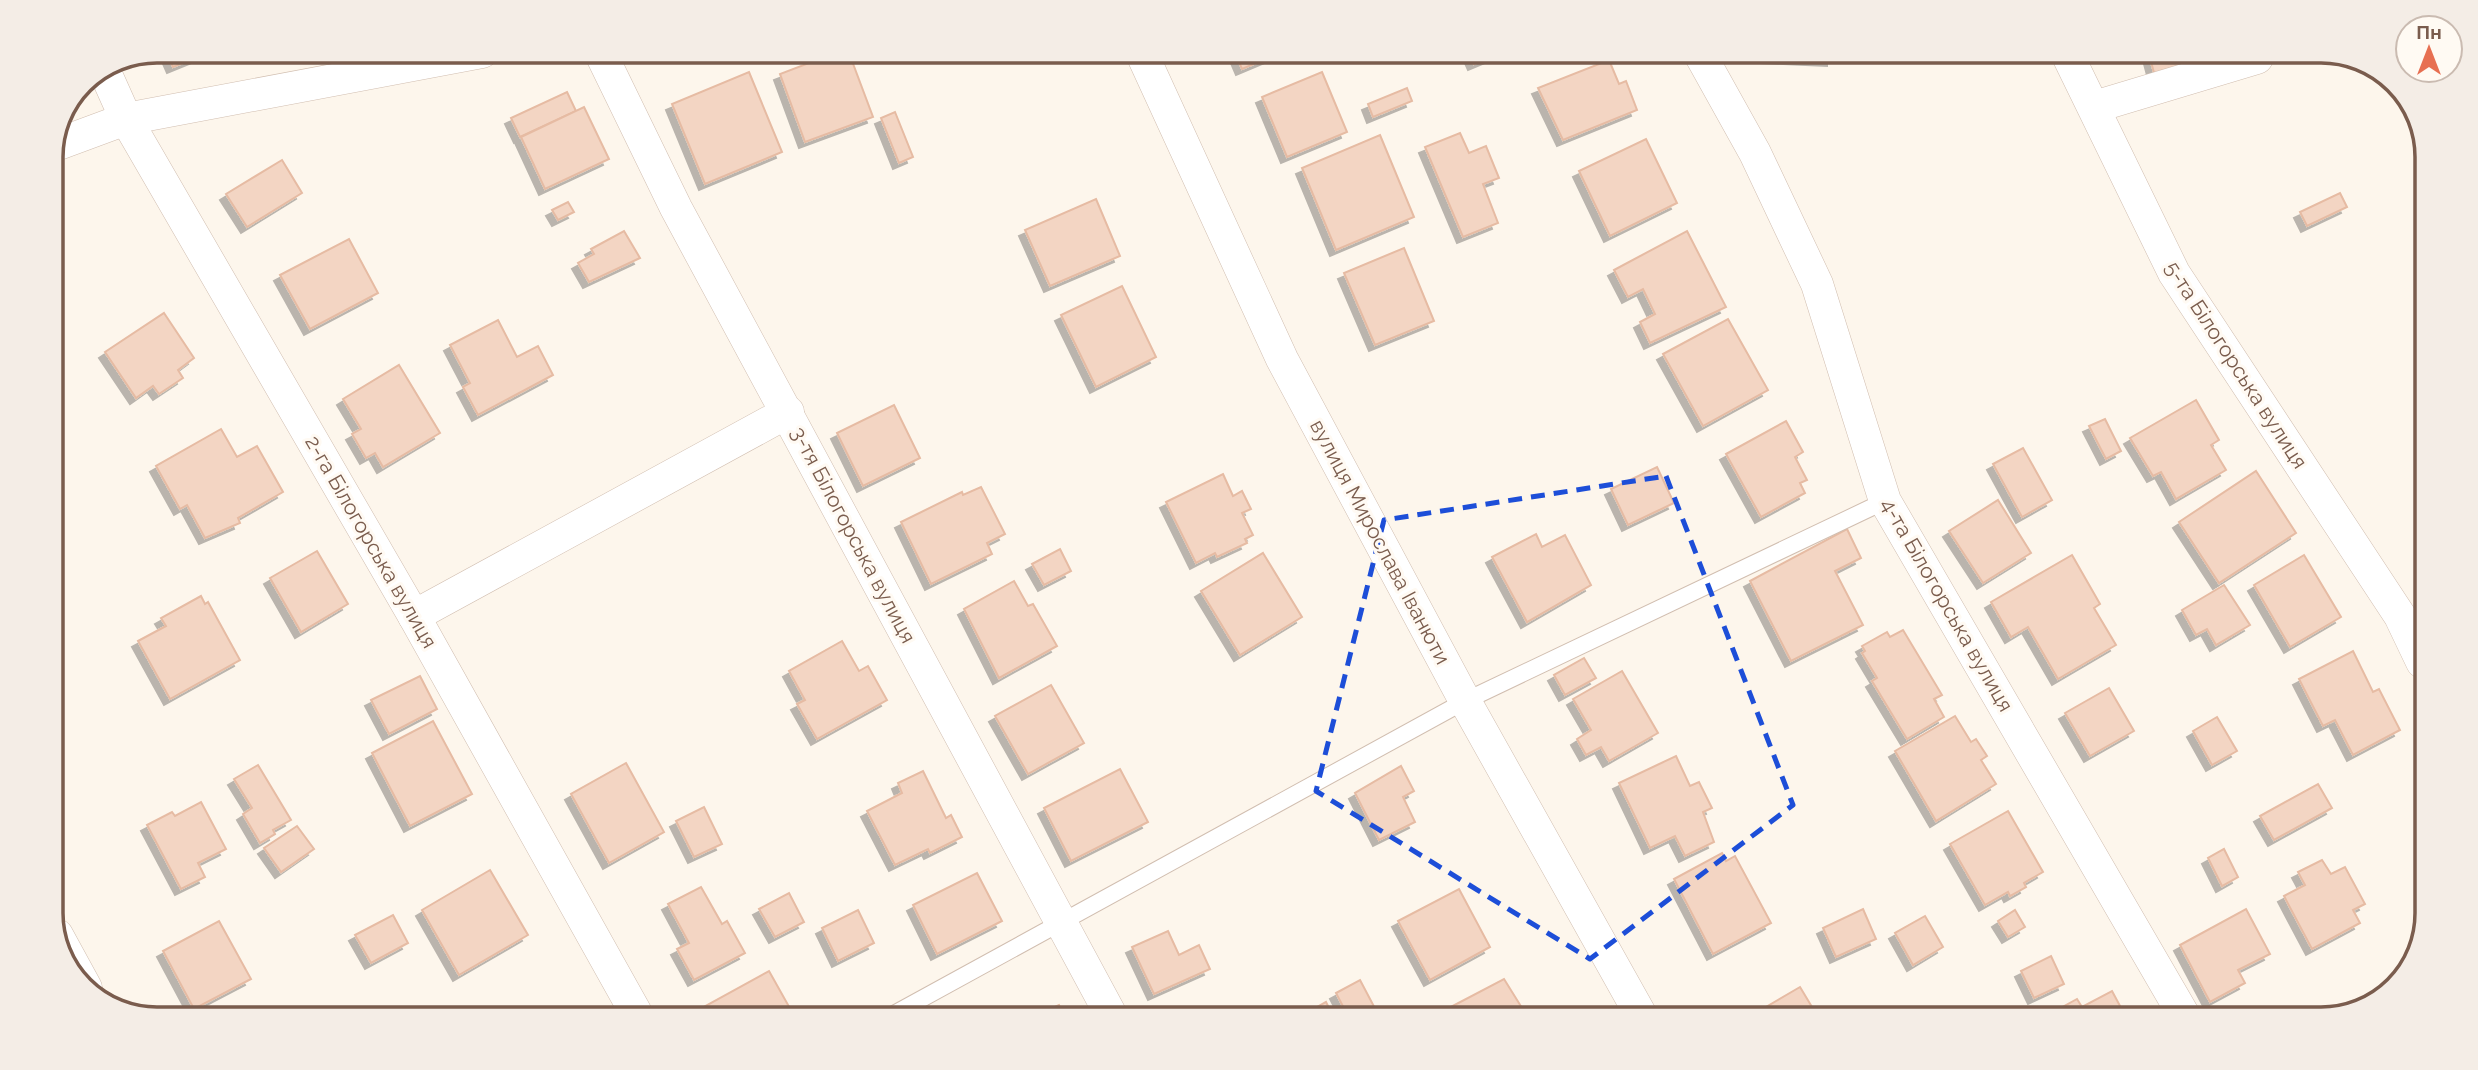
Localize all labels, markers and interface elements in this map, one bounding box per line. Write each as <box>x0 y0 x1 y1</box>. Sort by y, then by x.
north arrow <box>2394 14 2464 84</box>
text: Пн <box>2416 21 2442 43</box>
street label: 5-та Білогорська вулиця <box>2160 256 2313 473</box>
street label: вулиця Мирослава Іванюти <box>1305 415 1456 668</box>
street label: 3-тя Білогорська вулиця <box>786 422 921 647</box>
street label: 2-га Білогорська вулиця <box>300 431 443 652</box>
street label: 4-та Білогорська вулиця <box>1876 494 2019 716</box>

